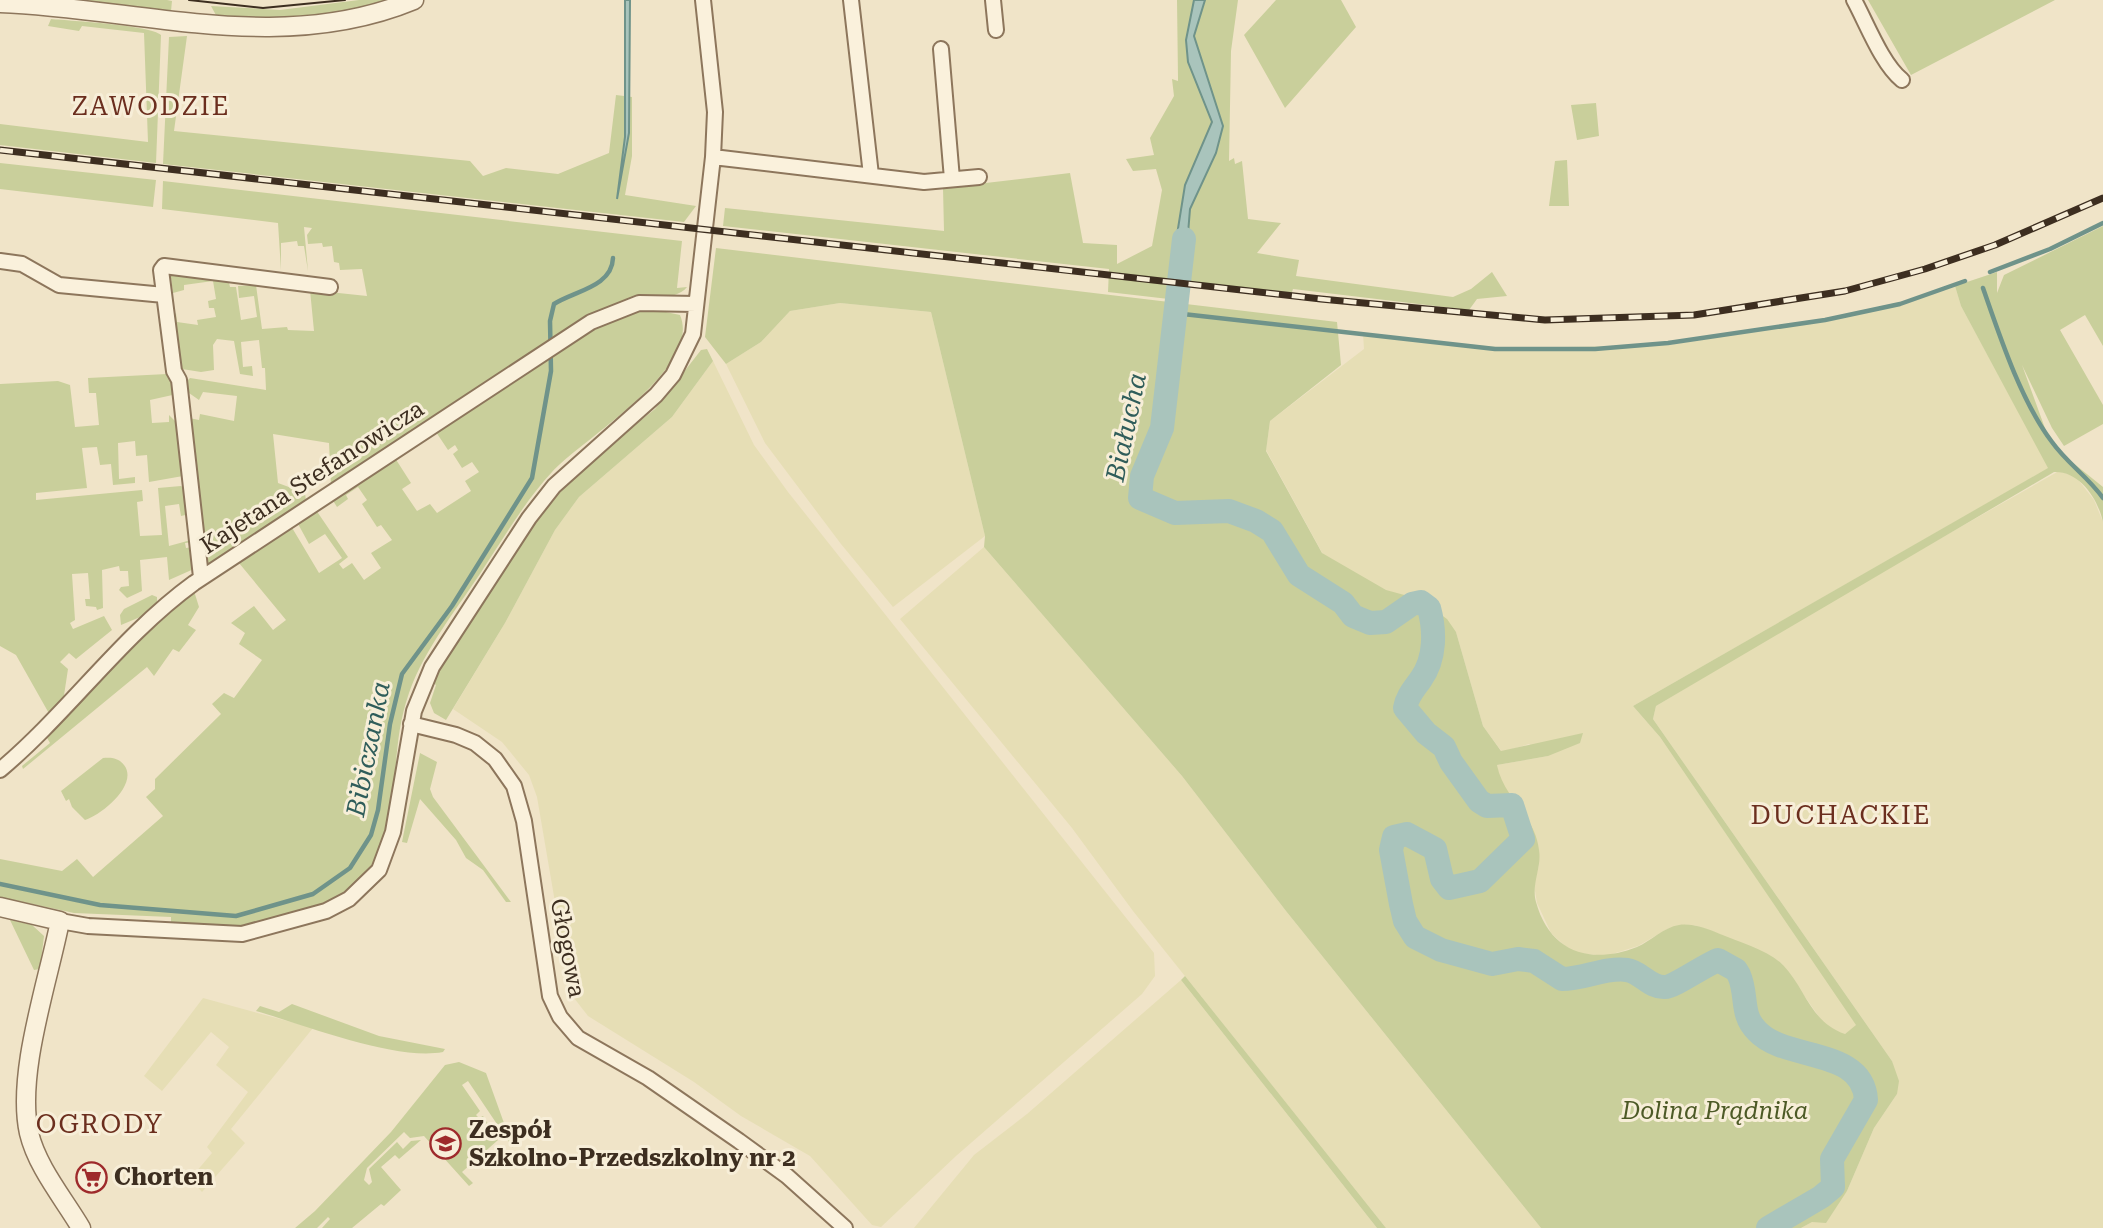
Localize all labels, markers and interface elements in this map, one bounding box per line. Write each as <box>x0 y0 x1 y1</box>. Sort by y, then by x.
district label: ZAWODZIE <box>72 91 230 121</box>
water label: Białucha <box>1100 370 1152 485</box>
street label: Kajetana Stefanowicza <box>195 394 429 560</box>
water label: Bibiczanka <box>340 679 396 820</box>
district label: DUCHACKIE <box>1751 800 1931 830</box>
street label: Głogowa <box>545 896 591 1000</box>
park label: Dolina Prądnika <box>1621 1097 1808 1125</box>
district label: OGRODY <box>36 1109 164 1139</box>
place label: Zespół Szkolno-Przedszkolny nr 2 <box>469 1116 796 1172</box>
school or university icon: Zespół Szkolno-Przedszkolny nr 2 <box>429 1127 463 1161</box>
supermarket icon: Chorten <box>74 1160 108 1194</box>
place label: Chorten <box>114 1163 213 1191</box>

